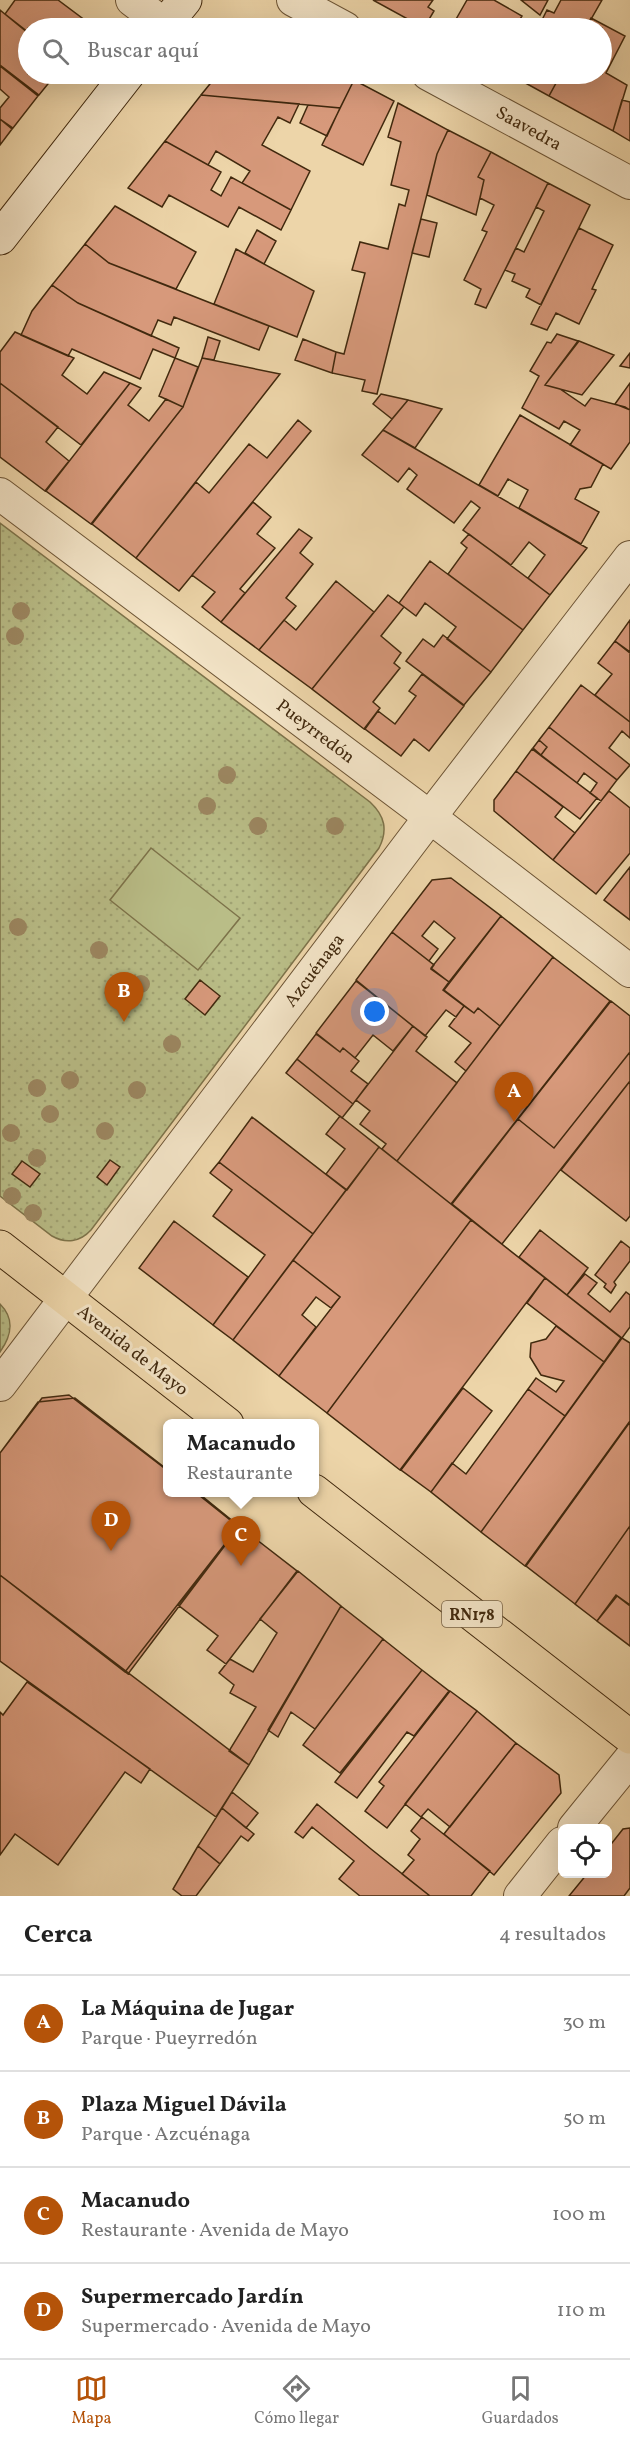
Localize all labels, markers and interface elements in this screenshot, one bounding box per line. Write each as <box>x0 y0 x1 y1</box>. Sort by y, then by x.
search box <box>18 18 612 84</box>
icon: search <box>39 35 72 68</box>
text: Buscar aquí <box>87 36 199 67</box>
street label: Saavedra <box>491 101 566 158</box>
street label: Pueyrredón <box>271 694 360 770</box>
street label: Azcuénaga <box>279 929 351 1013</box>
pin: B <box>104 972 144 1022</box>
your location <box>360 997 389 1026</box>
pin: A <box>494 1072 534 1122</box>
street label: Avenida de Mayo <box>71 1300 193 1403</box>
popup <box>163 1419 319 1497</box>
text: Macanudo <box>186 1429 296 1460</box>
text: Restaurante <box>186 1460 293 1488</box>
pin: D <box>92 1502 130 1551</box>
pin: C <box>222 1516 260 1566</box>
road number: RN178 <box>442 1601 502 1627</box>
map controls <box>558 1824 612 1878</box>
button: locate <box>558 1824 612 1878</box>
text: Cerca <box>24 1917 93 1953</box>
text: 4 resultados <box>499 1921 606 1949</box>
text: La Máquina de Jugar <box>81 1994 294 2025</box>
text: A <box>36 2009 51 2037</box>
text: 30 m <box>562 2009 606 2037</box>
text: Parque · Pueyrredón <box>81 2025 258 2053</box>
text: Plaza Miguel Dávila <box>81 2090 287 2121</box>
text: B <box>37 2105 50 2133</box>
text: 50 m <box>563 2105 606 2133</box>
text: Parque · Azcuénaga <box>81 2121 250 2149</box>
text: Macanudo <box>81 2186 190 2217</box>
text: C <box>37 2201 50 2229</box>
text: 100 m <box>552 2201 606 2229</box>
text: Restaurante · Avenida de Mayo <box>81 2217 349 2245</box>
text: Supermercado Jardín <box>81 2282 304 2313</box>
text: D <box>36 2297 51 2325</box>
text: 110 m <box>557 2297 606 2325</box>
text: Supermercado · Avenida de Mayo <box>81 2313 371 2341</box>
tab: Mapa <box>71 2372 111 2430</box>
tab: Cómo llegar <box>254 2372 339 2430</box>
tab: Guardados <box>482 2372 559 2430</box>

